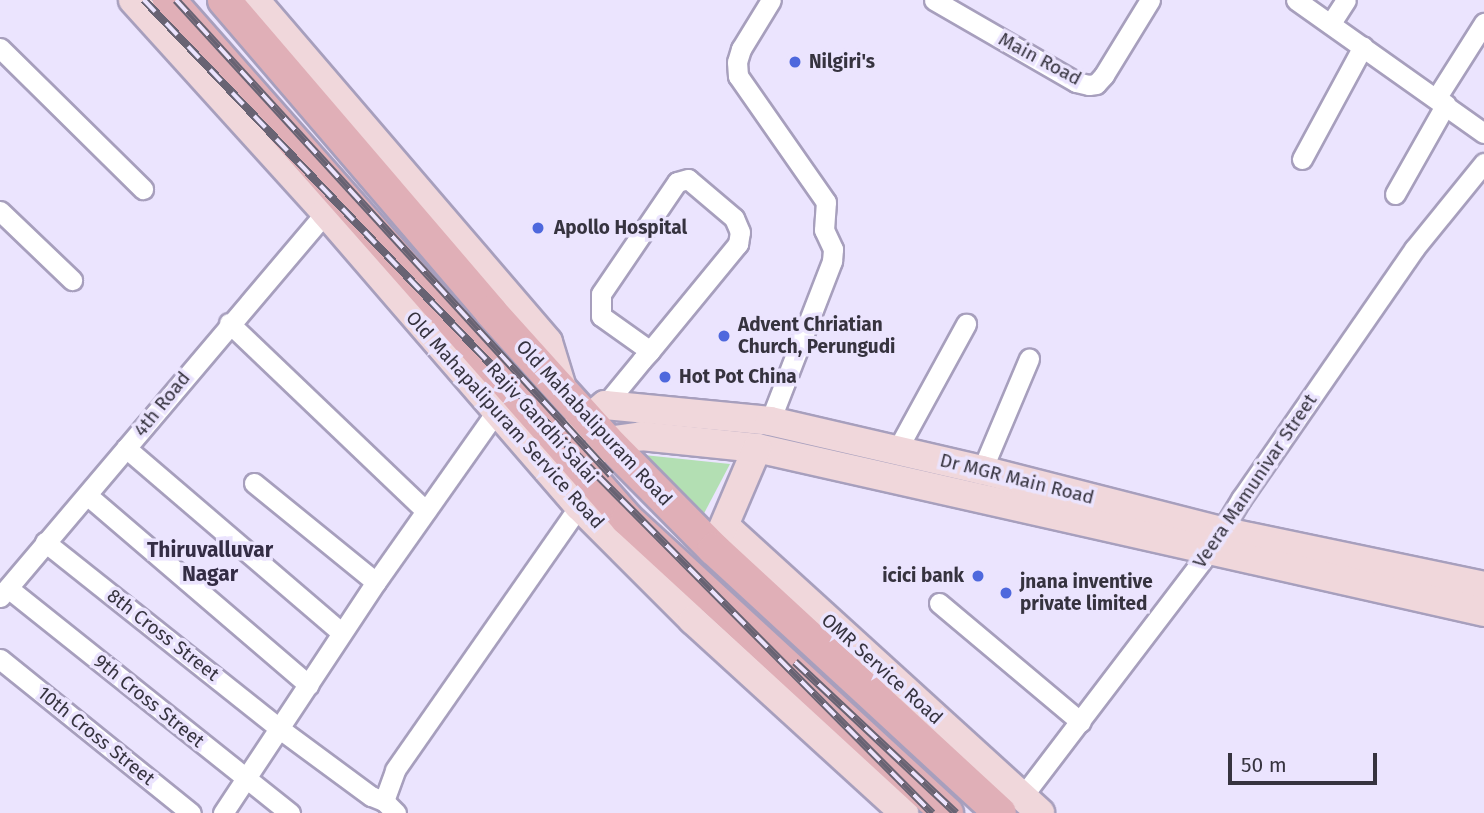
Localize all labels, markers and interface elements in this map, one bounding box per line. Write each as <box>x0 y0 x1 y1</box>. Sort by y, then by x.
street label: Main Road <box>995 28 1085 90</box>
place label: Nilgiri's <box>809 51 875 73</box>
marker: Nilgiri's <box>787 54 803 70</box>
place label: Apollo Hospital <box>554 217 687 239</box>
marker: Apollo Hospital <box>528 218 548 238</box>
street label: Old Mahapalipuram Service Road <box>401 306 609 534</box>
place label: Advent Chriatian Church, Perungudi <box>738 314 895 358</box>
marker: Advent Chriatian Church, Perungudi <box>716 328 732 344</box>
street label: Old Mahabalipuram Road <box>511 335 677 511</box>
street label: Rajiv Gandhi Salai <box>482 358 602 488</box>
place label: Hot Pot China <box>679 366 797 388</box>
street label: 4th Road <box>129 367 195 441</box>
marker: Hot Pot China <box>657 369 673 385</box>
street label: Veera Mamunivar Street <box>1188 390 1322 572</box>
street label: Dr MGR Main Road <box>938 449 1096 509</box>
district label: Thiruvalluvar Nagar <box>147 537 273 587</box>
place label: icici bank <box>882 565 964 587</box>
marker: icici bank <box>970 568 986 584</box>
place label: jnana inventive private limited <box>1020 571 1153 615</box>
street label: 8th Cross Street <box>102 584 224 686</box>
marker: jnana inventive private limited <box>998 585 1014 601</box>
street label: OMR Service Road <box>817 609 947 729</box>
street label: 9th Cross Street <box>89 650 209 752</box>
street label: 10th Cross Street <box>33 682 159 790</box>
scale bar <box>1232 740 1381 784</box>
text: 50 m <box>1241 752 1287 778</box>

